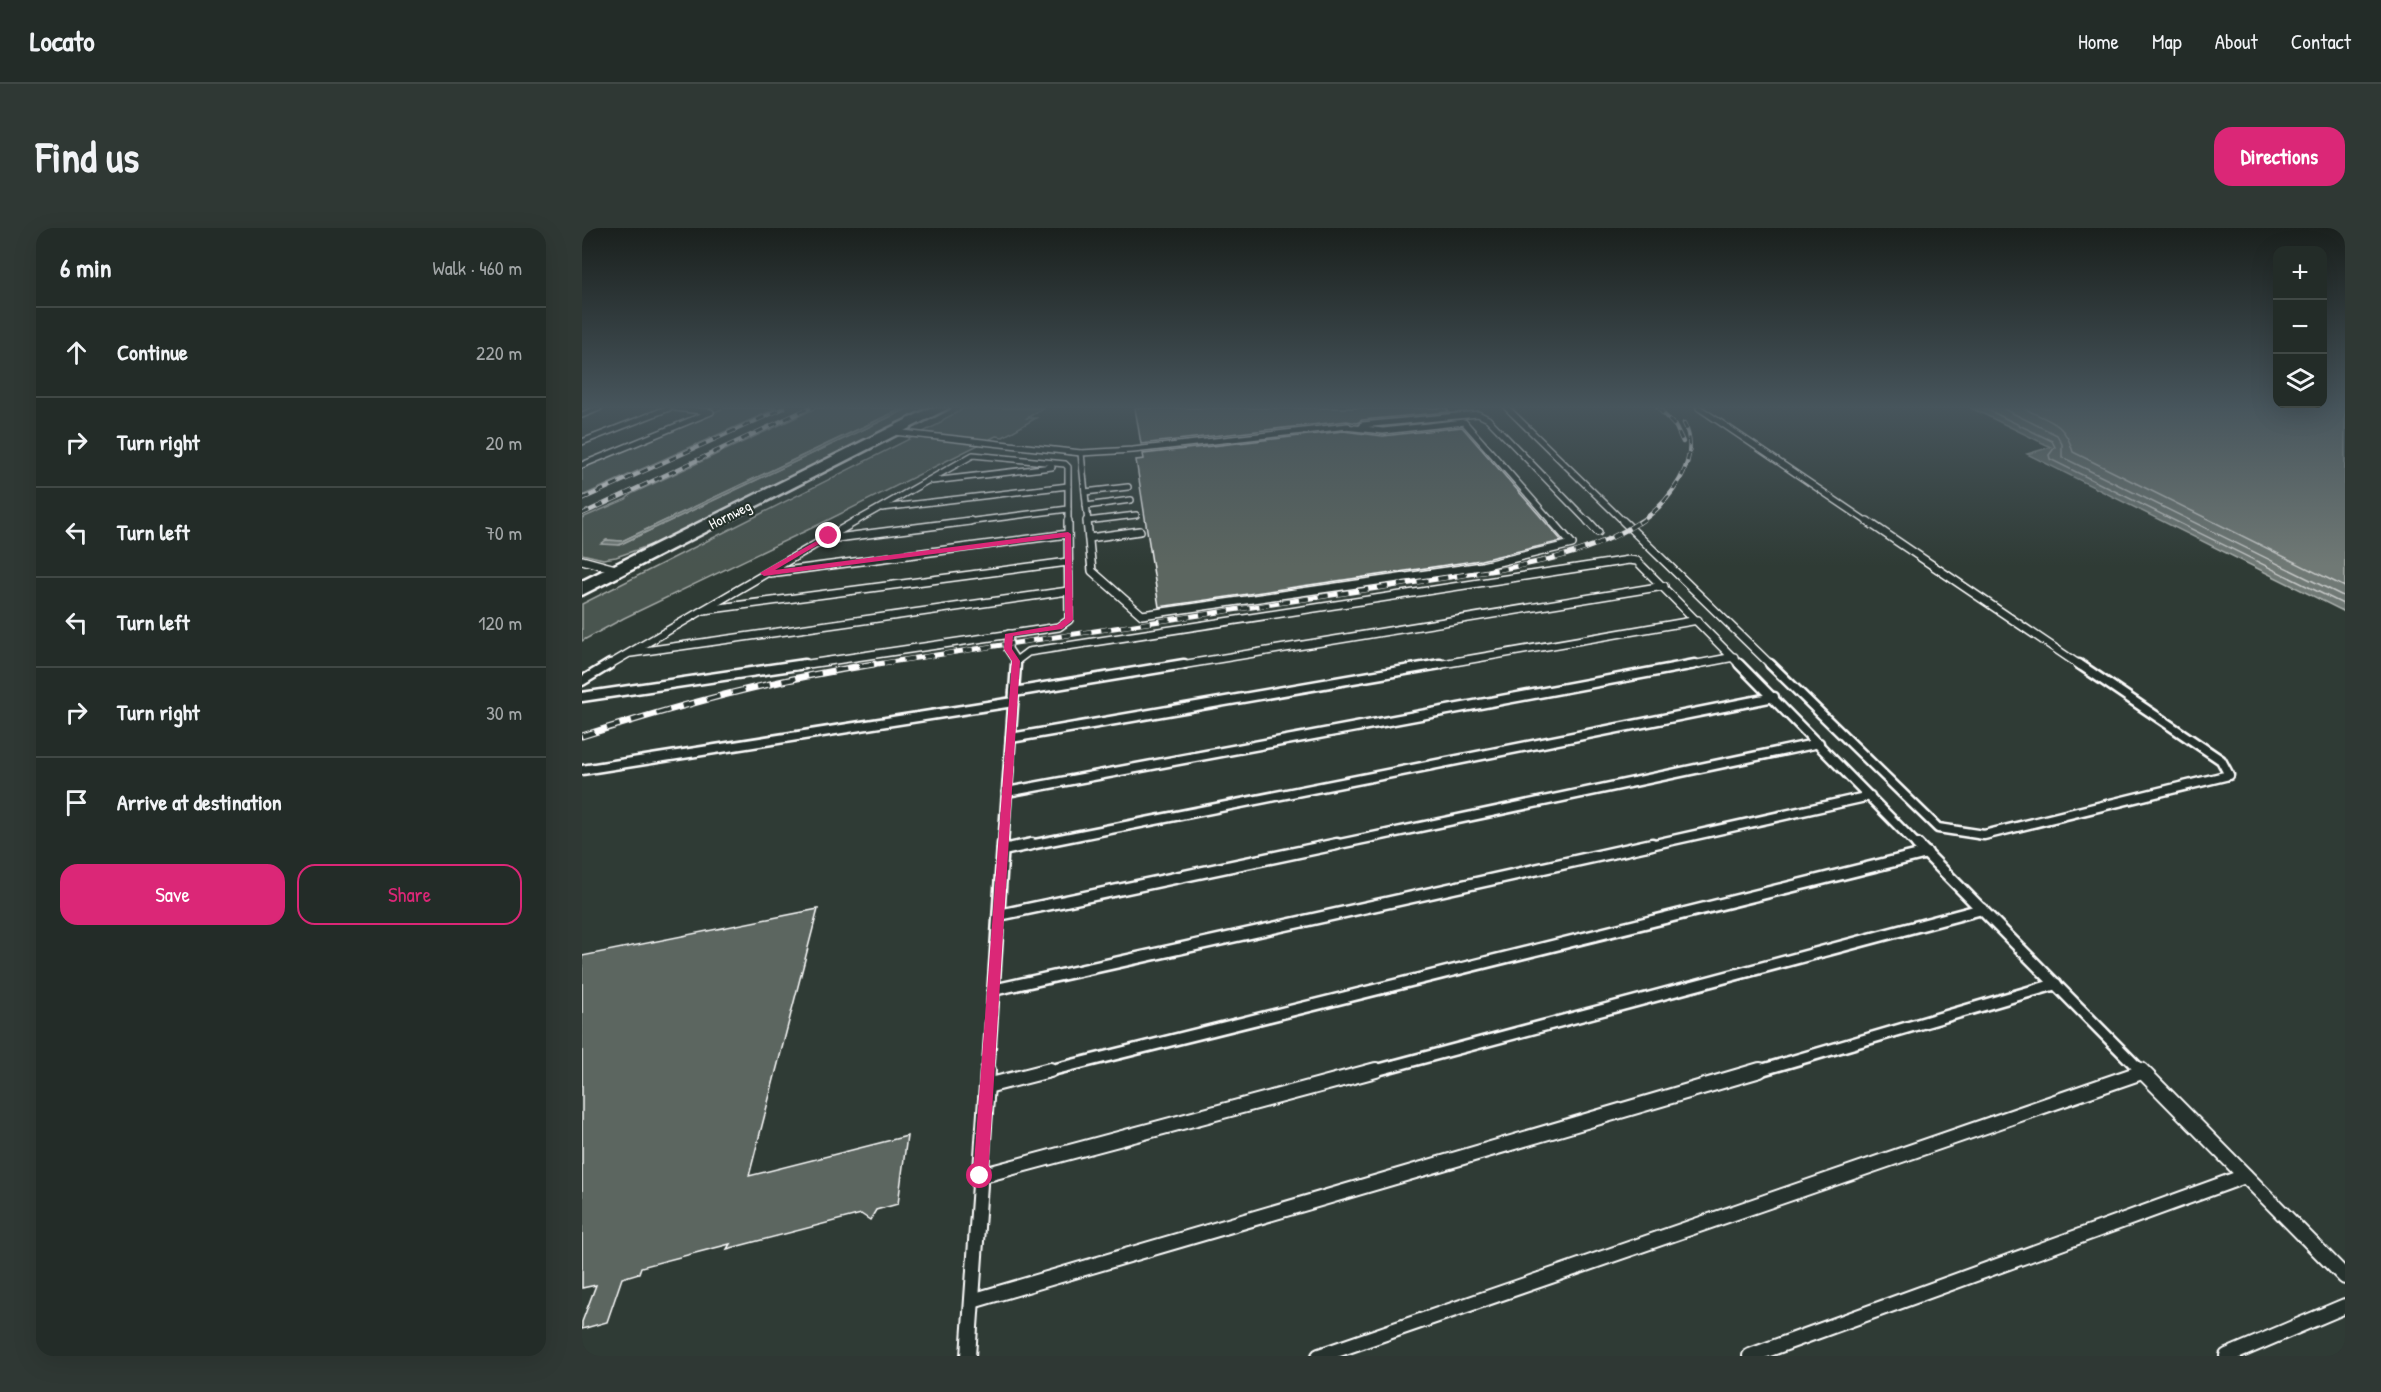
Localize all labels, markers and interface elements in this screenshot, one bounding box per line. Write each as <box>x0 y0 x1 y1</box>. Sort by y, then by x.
text: Locato <box>30 22 94 60</box>
text: Home <box>2078 27 2119 56</box>
text: Map <box>2152 27 2182 56</box>
text: About <box>2215 27 2258 56</box>
text: Contact <box>2291 27 2351 56</box>
button: Directions <box>2214 127 2345 186</box>
text: Find us <box>36 128 139 185</box>
map controls <box>2273 246 2327 408</box>
button: + <box>2273 246 2327 300</box>
text: 6 min <box>60 250 112 285</box>
text: Walk · 460 m <box>432 254 522 281</box>
button: − <box>2273 300 2327 354</box>
icon: ahead <box>60 336 93 369</box>
text: Continue <box>117 337 188 367</box>
text: 220 m <box>476 339 522 366</box>
button: layers <box>2273 354 2327 408</box>
icon: right <box>60 426 93 459</box>
text: Turn right <box>117 427 200 457</box>
text: 20 m <box>485 429 522 456</box>
street label: Hornweg <box>705 495 755 534</box>
icon: left <box>60 516 93 549</box>
text: Turn left <box>117 517 190 547</box>
text: 70 m <box>485 519 522 546</box>
route end <box>815 522 841 548</box>
icon: left <box>60 606 93 639</box>
text: Turn left <box>117 607 190 637</box>
text: 120 m <box>478 609 522 636</box>
icon: right <box>60 696 93 729</box>
text: Turn right <box>117 697 200 727</box>
text: 30 m <box>486 699 522 726</box>
icon: arrive <box>60 786 93 819</box>
text: Arrive at destination <box>117 787 282 817</box>
button: Save <box>60 864 285 925</box>
button: Share <box>297 864 522 925</box>
route start <box>966 1162 992 1188</box>

